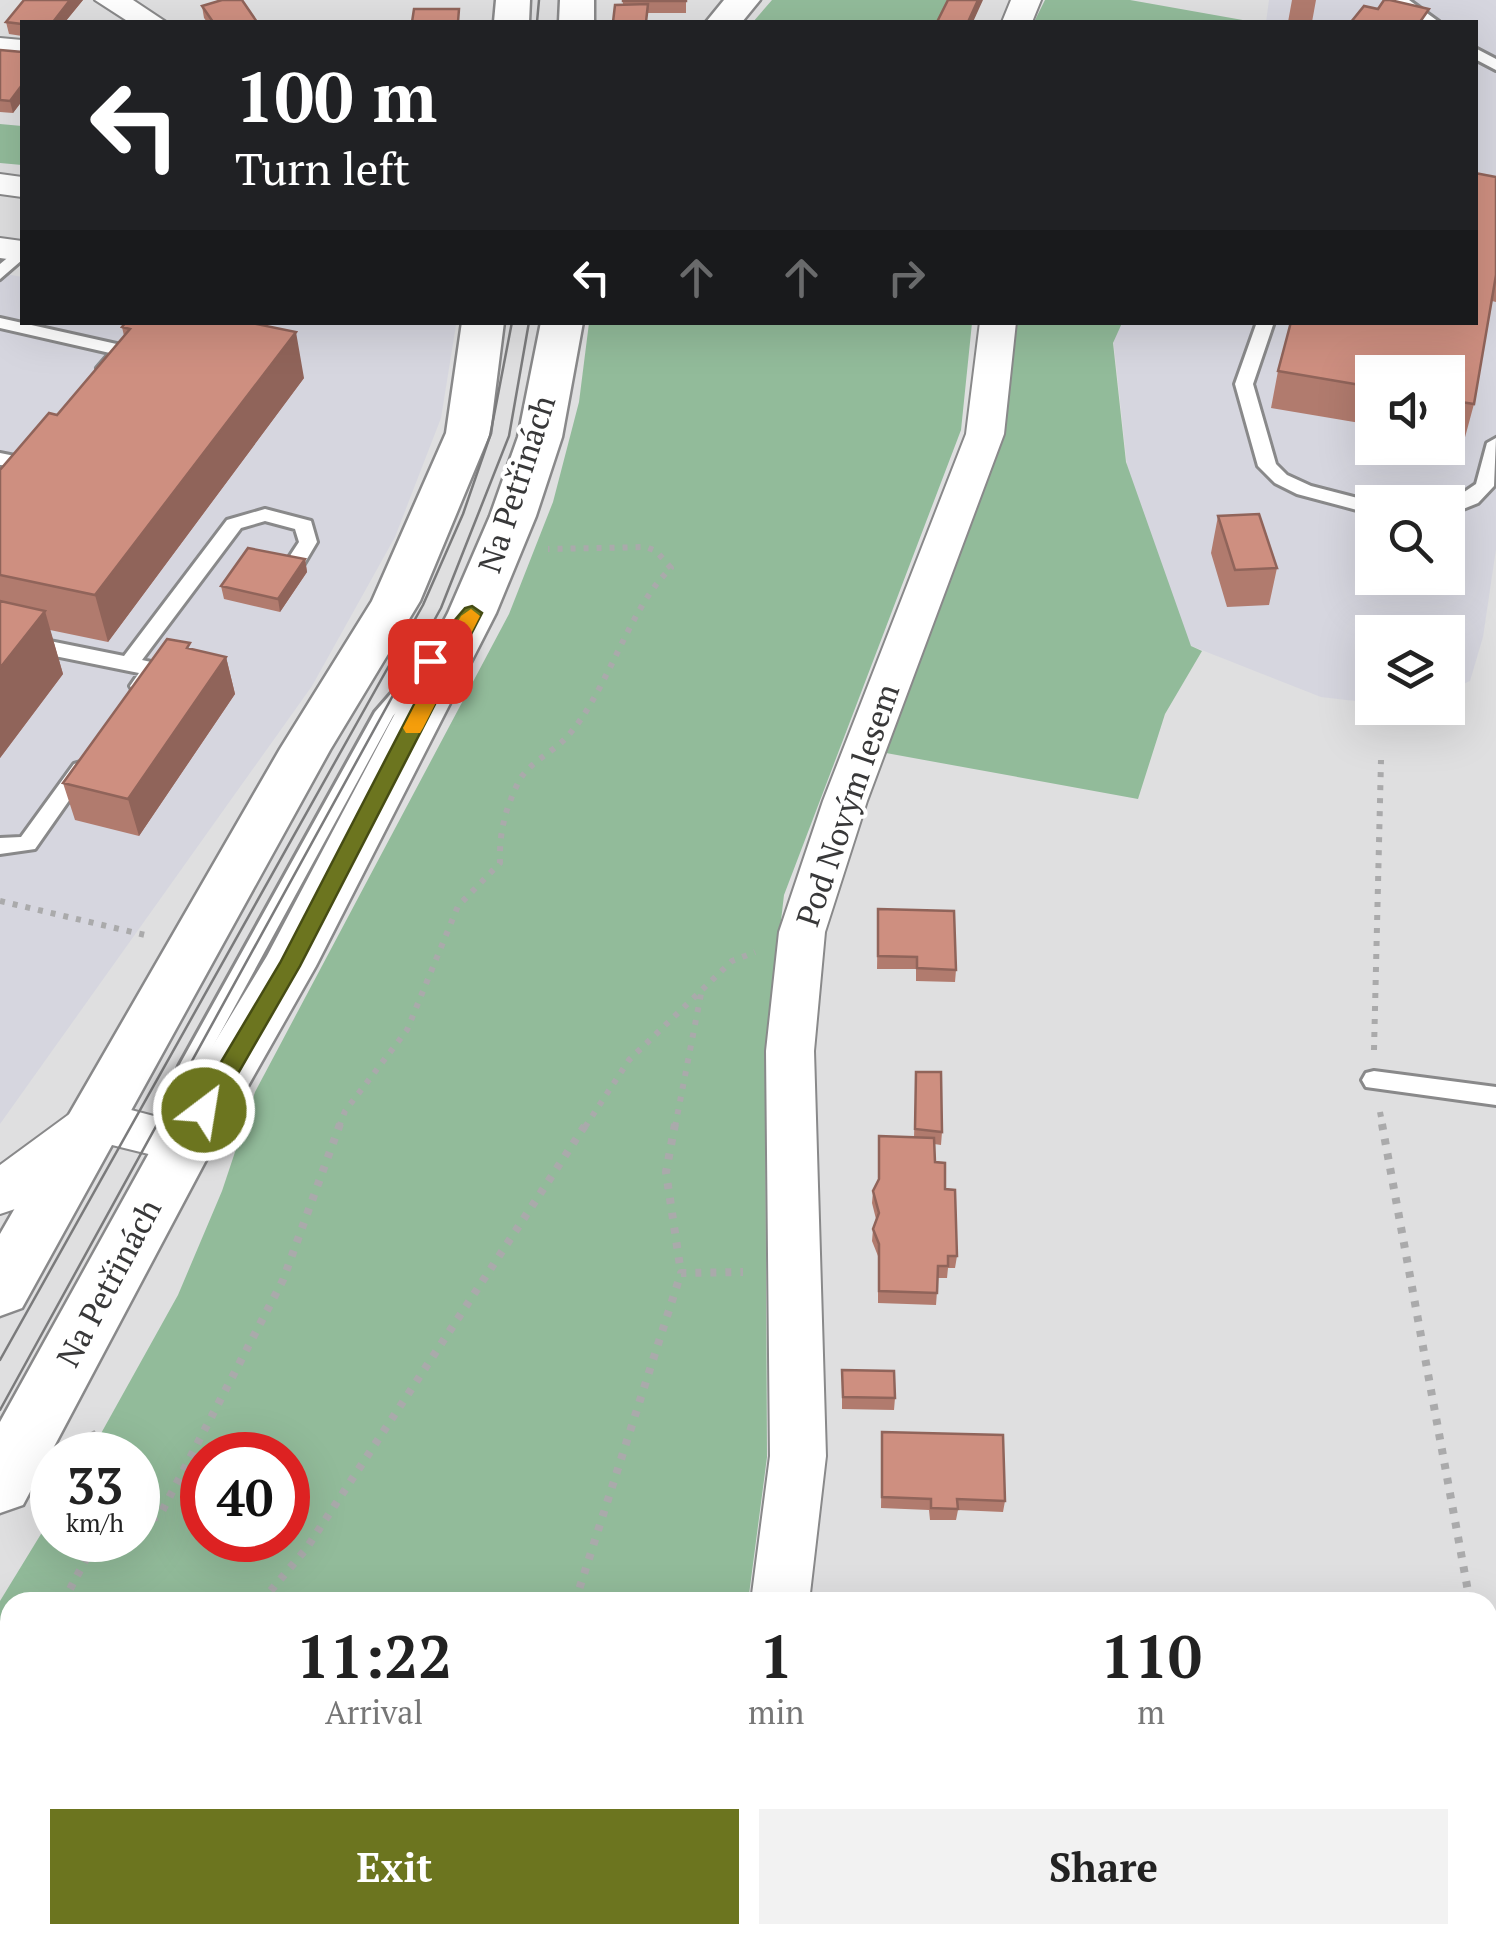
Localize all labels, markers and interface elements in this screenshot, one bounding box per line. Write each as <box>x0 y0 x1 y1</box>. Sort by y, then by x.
text: 100 m <box>235 49 437 142</box>
icon: left <box>70 60 200 190</box>
text: Turn left <box>235 138 410 198</box>
icon: left <box>564 250 619 305</box>
icon: ahead <box>669 250 724 305</box>
icon: ahead <box>774 250 829 305</box>
icon: right <box>879 250 934 305</box>
map controls <box>1355 355 1465 725</box>
button: sound <box>1355 355 1465 465</box>
street label: Na Petřinách <box>468 389 565 578</box>
button: search <box>1355 485 1465 595</box>
button: layers <box>1355 615 1465 725</box>
pin <box>388 619 473 704</box>
icon: arrive <box>403 634 458 689</box>
street label: Pod Novým lesem <box>786 677 908 932</box>
position arrow <box>152 1058 256 1162</box>
street label: Na Petřinách <box>46 1191 170 1374</box>
speed limit sign: 40 <box>180 1432 310 1562</box>
text: 33 <box>67 1452 123 1518</box>
text: km/h <box>66 1506 124 1539</box>
text: 11:22 <box>296 1616 452 1695</box>
text: 1 <box>759 1616 793 1695</box>
text: 110 <box>1100 1616 1202 1695</box>
text: Arrival <box>325 1691 423 1733</box>
text: min <box>748 1691 804 1733</box>
text: m <box>1137 1691 1165 1733</box>
button: Exit <box>50 1809 739 1924</box>
button: Share <box>759 1809 1448 1924</box>

